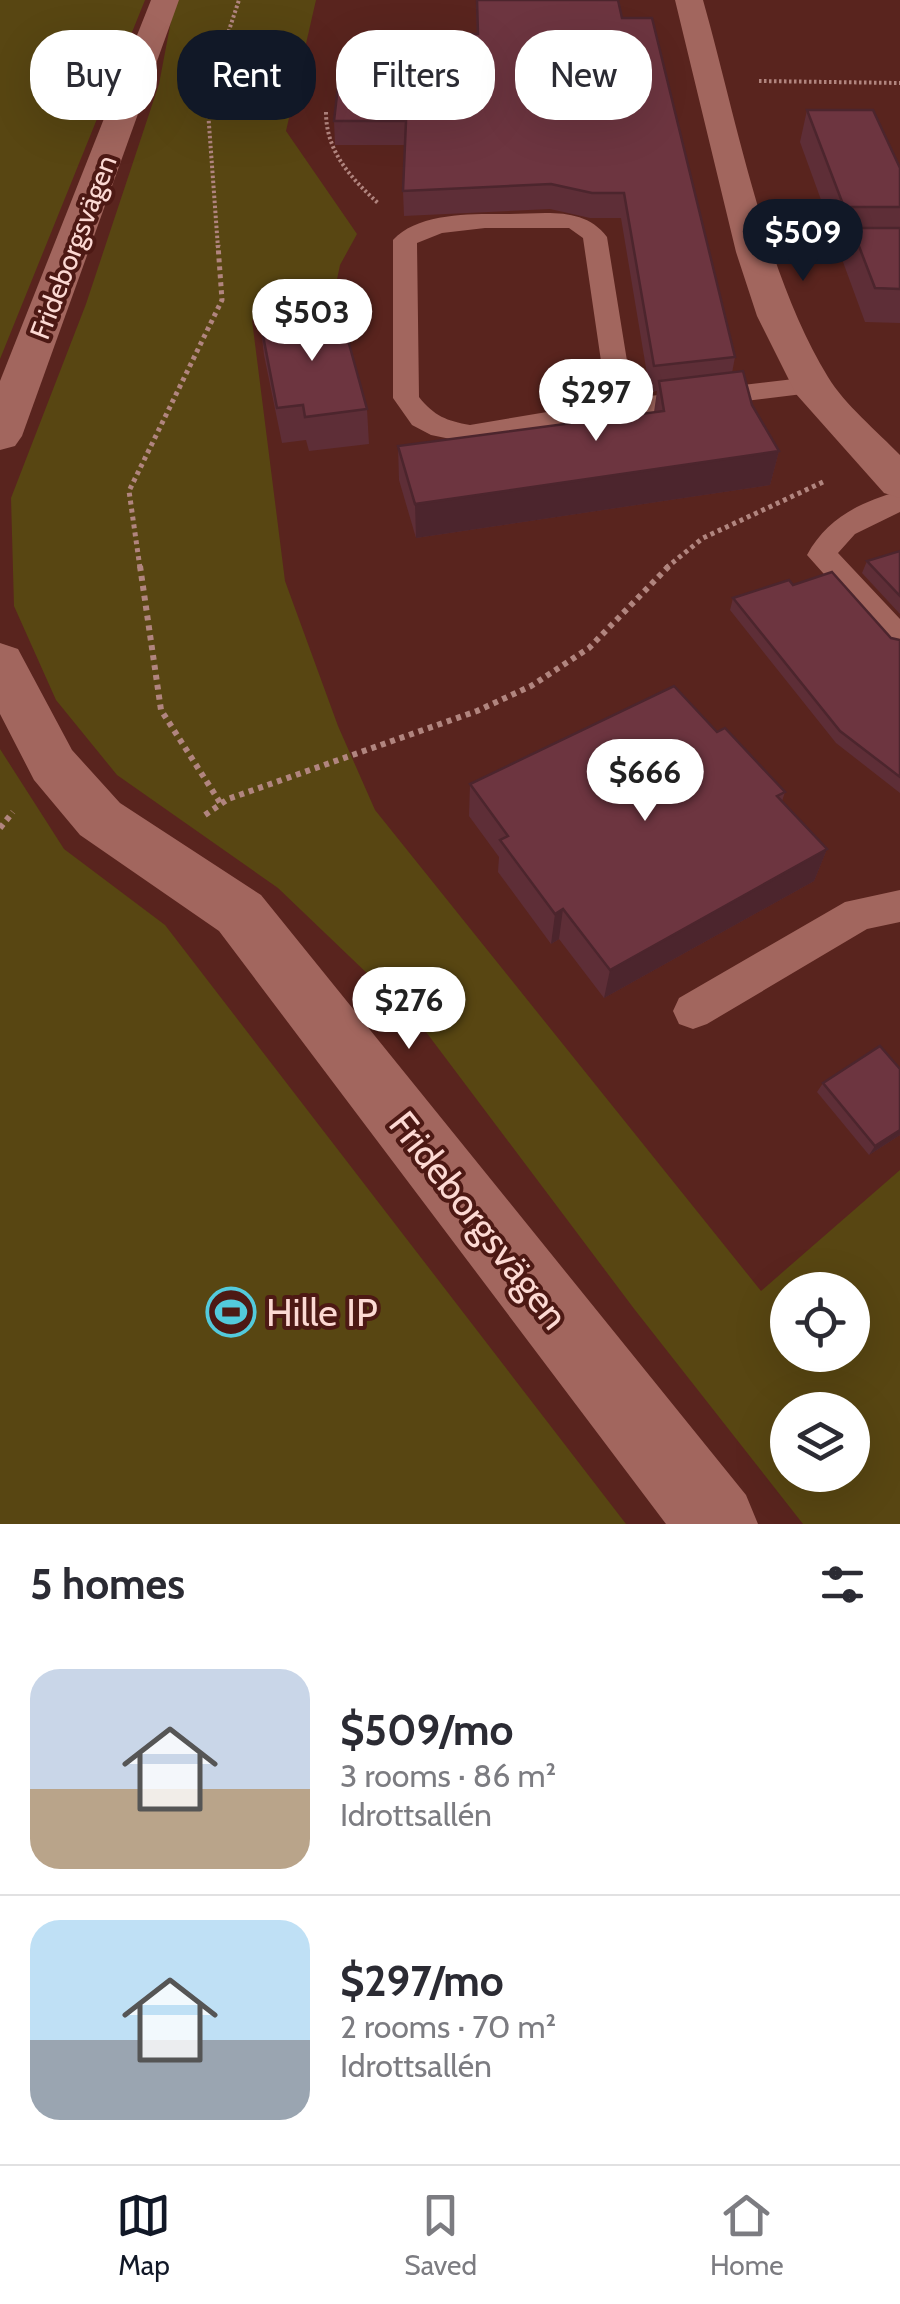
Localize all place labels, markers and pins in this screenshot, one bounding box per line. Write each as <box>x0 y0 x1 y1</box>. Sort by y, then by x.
pin: $509 <box>744 199 862 284</box>
pin: $503 <box>253 279 371 364</box>
pin: $297 <box>537 359 655 444</box>
pin: $666 <box>586 739 704 824</box>
pin: $276 <box>350 967 468 1052</box>
sports icon: Hille IP <box>205 1286 257 1338</box>
place label: Hille IP <box>266 1289 378 1336</box>

